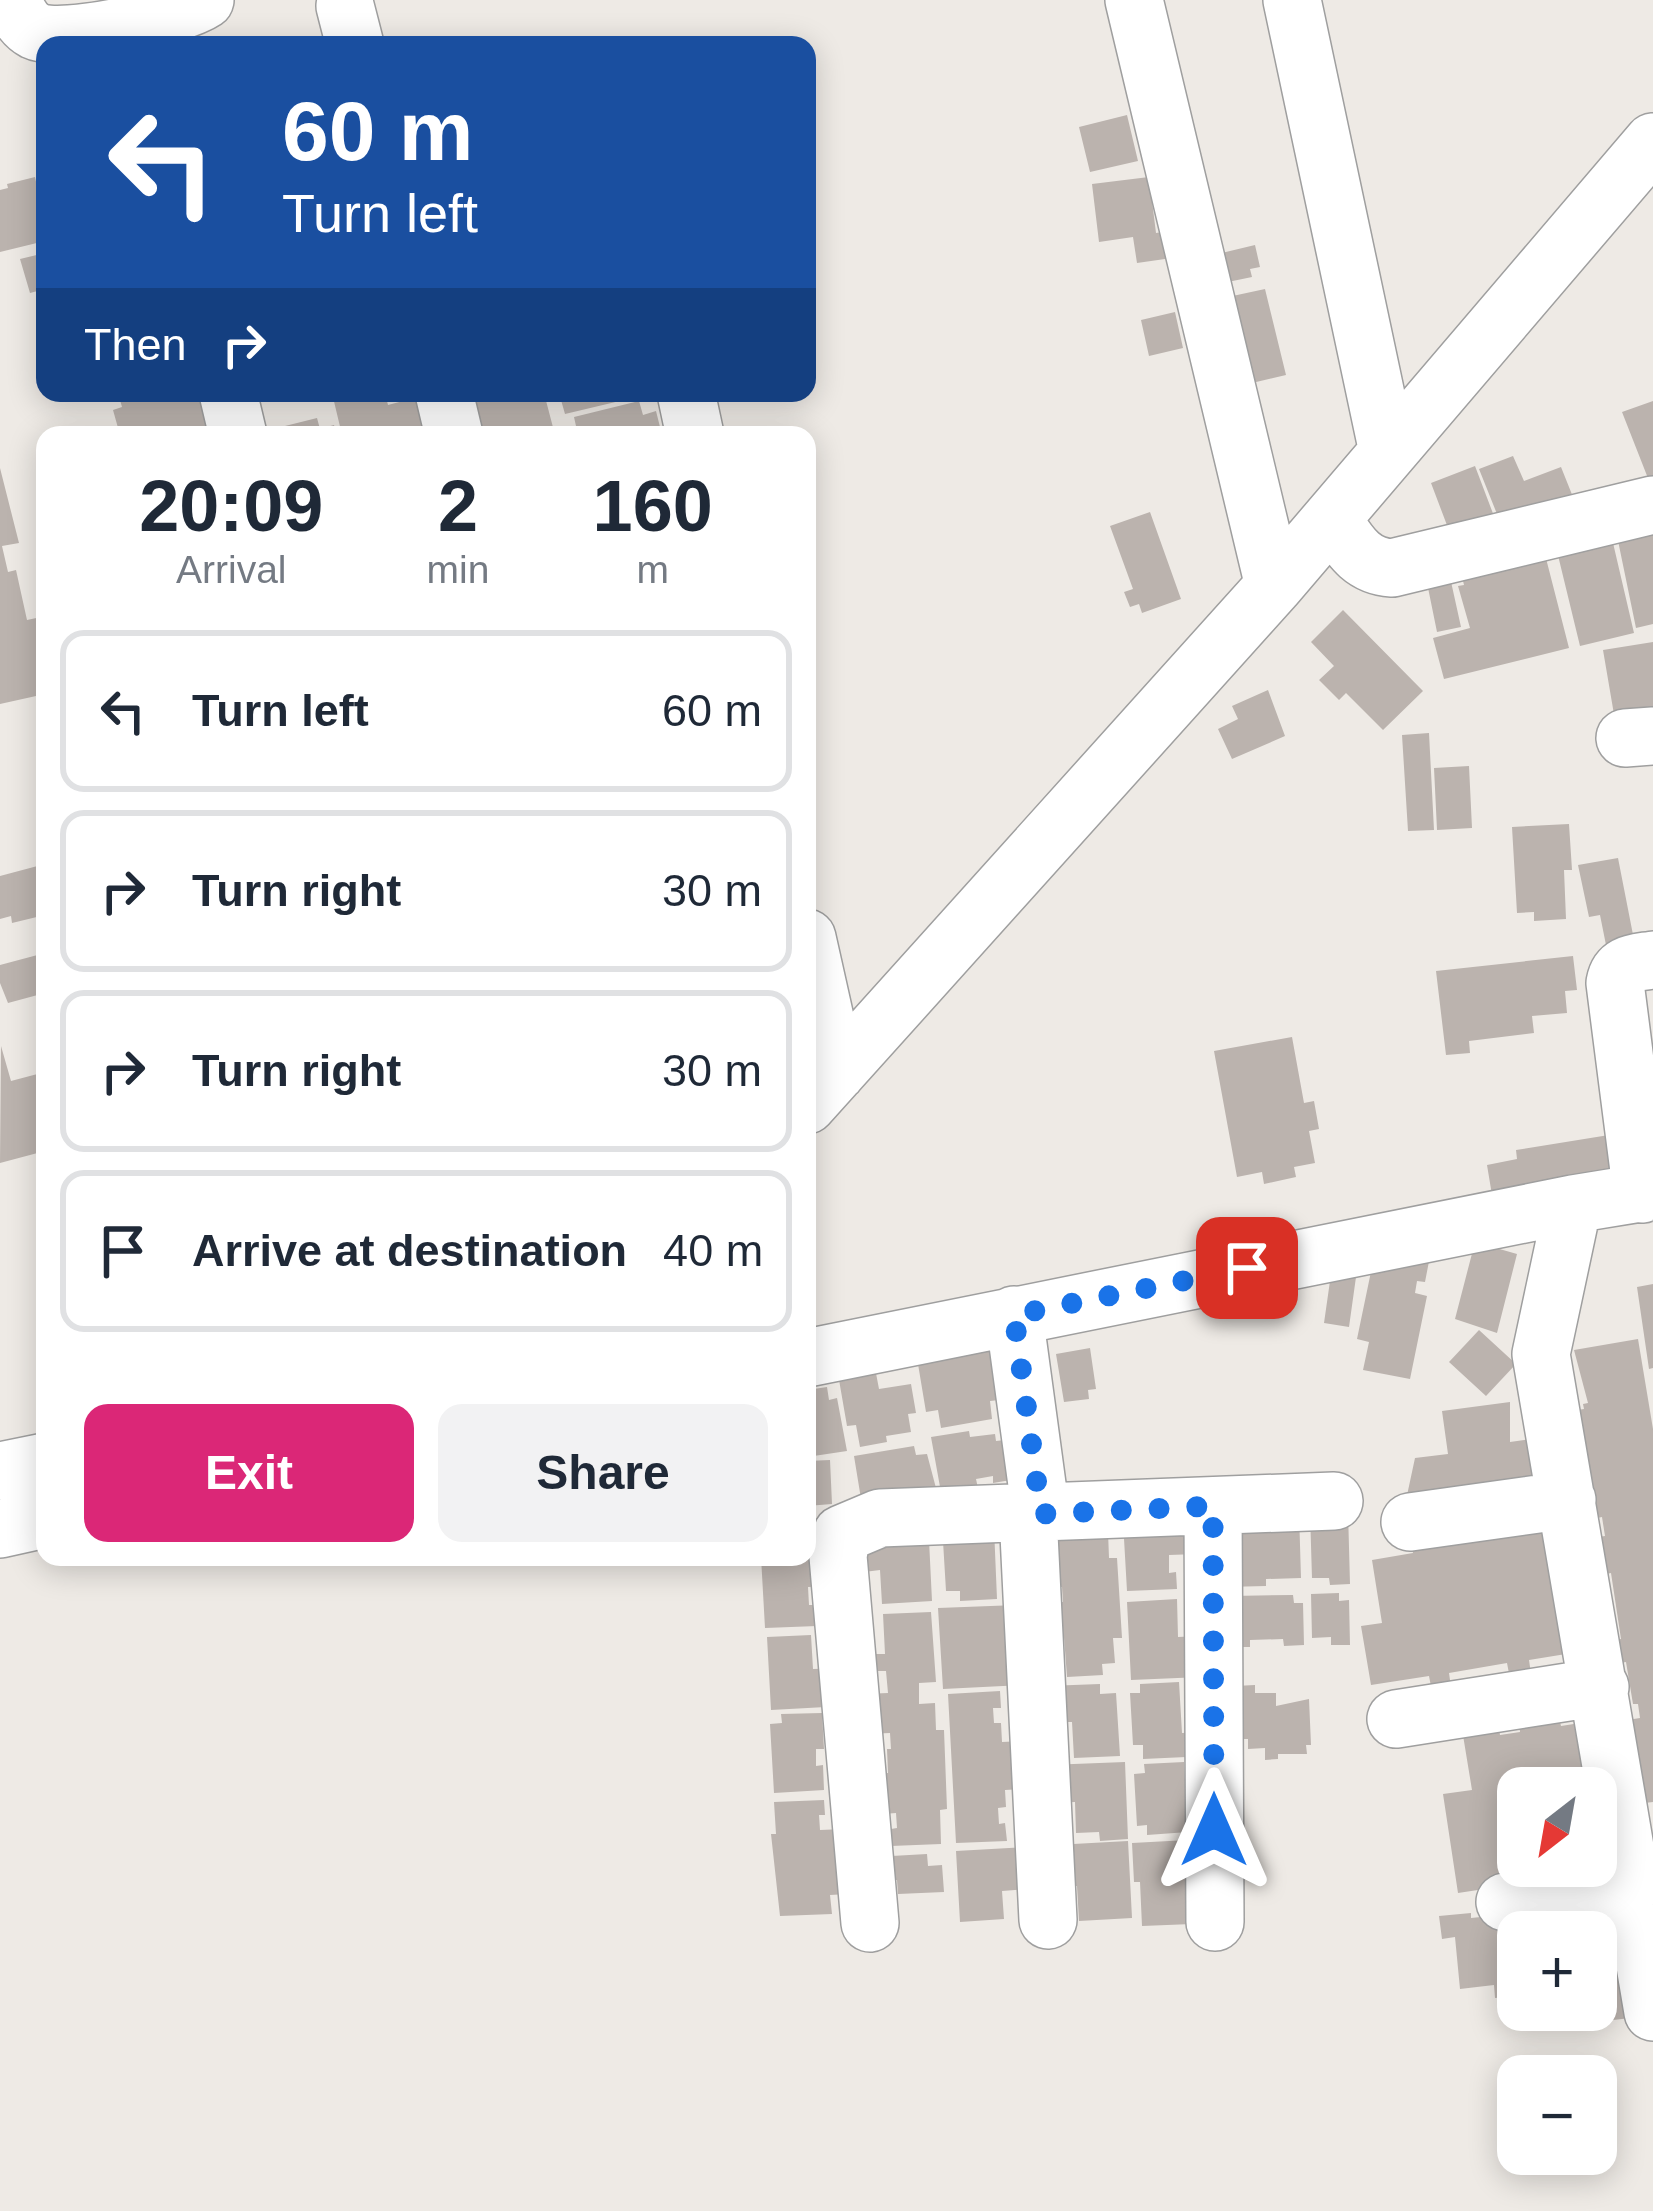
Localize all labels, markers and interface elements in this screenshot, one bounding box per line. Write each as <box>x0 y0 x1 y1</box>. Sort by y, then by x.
icon: left <box>84 84 240 240</box>
text: 60 m <box>282 84 473 178</box>
text: Turn left <box>282 183 478 243</box>
icon: right <box>211 312 277 378</box>
text: Then <box>84 319 187 370</box>
text: 20:09 <box>139 466 323 546</box>
text: 2 <box>438 466 478 546</box>
text: 160 <box>593 466 713 546</box>
text: Arrival <box>176 548 287 591</box>
text: min <box>427 548 489 591</box>
text: m <box>636 548 669 591</box>
icon: left <box>90 678 156 744</box>
text: Turn left <box>192 685 369 736</box>
text: 60 m <box>662 685 762 736</box>
icon: right <box>90 858 156 924</box>
text: Turn right <box>192 865 401 916</box>
text: 30 m <box>662 865 762 916</box>
icon: right <box>90 1038 156 1104</box>
text: Turn right <box>192 1045 401 1096</box>
text: 30 m <box>662 1045 762 1096</box>
pin <box>1196 1217 1298 1319</box>
icon: arrive <box>90 1218 156 1284</box>
text: Arrive at destination <box>192 1225 627 1276</box>
text: 40 m <box>663 1225 763 1276</box>
icon: arrive <box>1214 1235 1280 1301</box>
button: Exit <box>84 1404 414 1542</box>
button: Share <box>438 1404 768 1542</box>
position arrow <box>1151 1767 1277 1893</box>
north arrow <box>1497 1767 1617 1887</box>
map controls <box>1497 1767 1617 2175</box>
button: + <box>1497 1911 1617 2031</box>
button: − <box>1497 2055 1617 2175</box>

